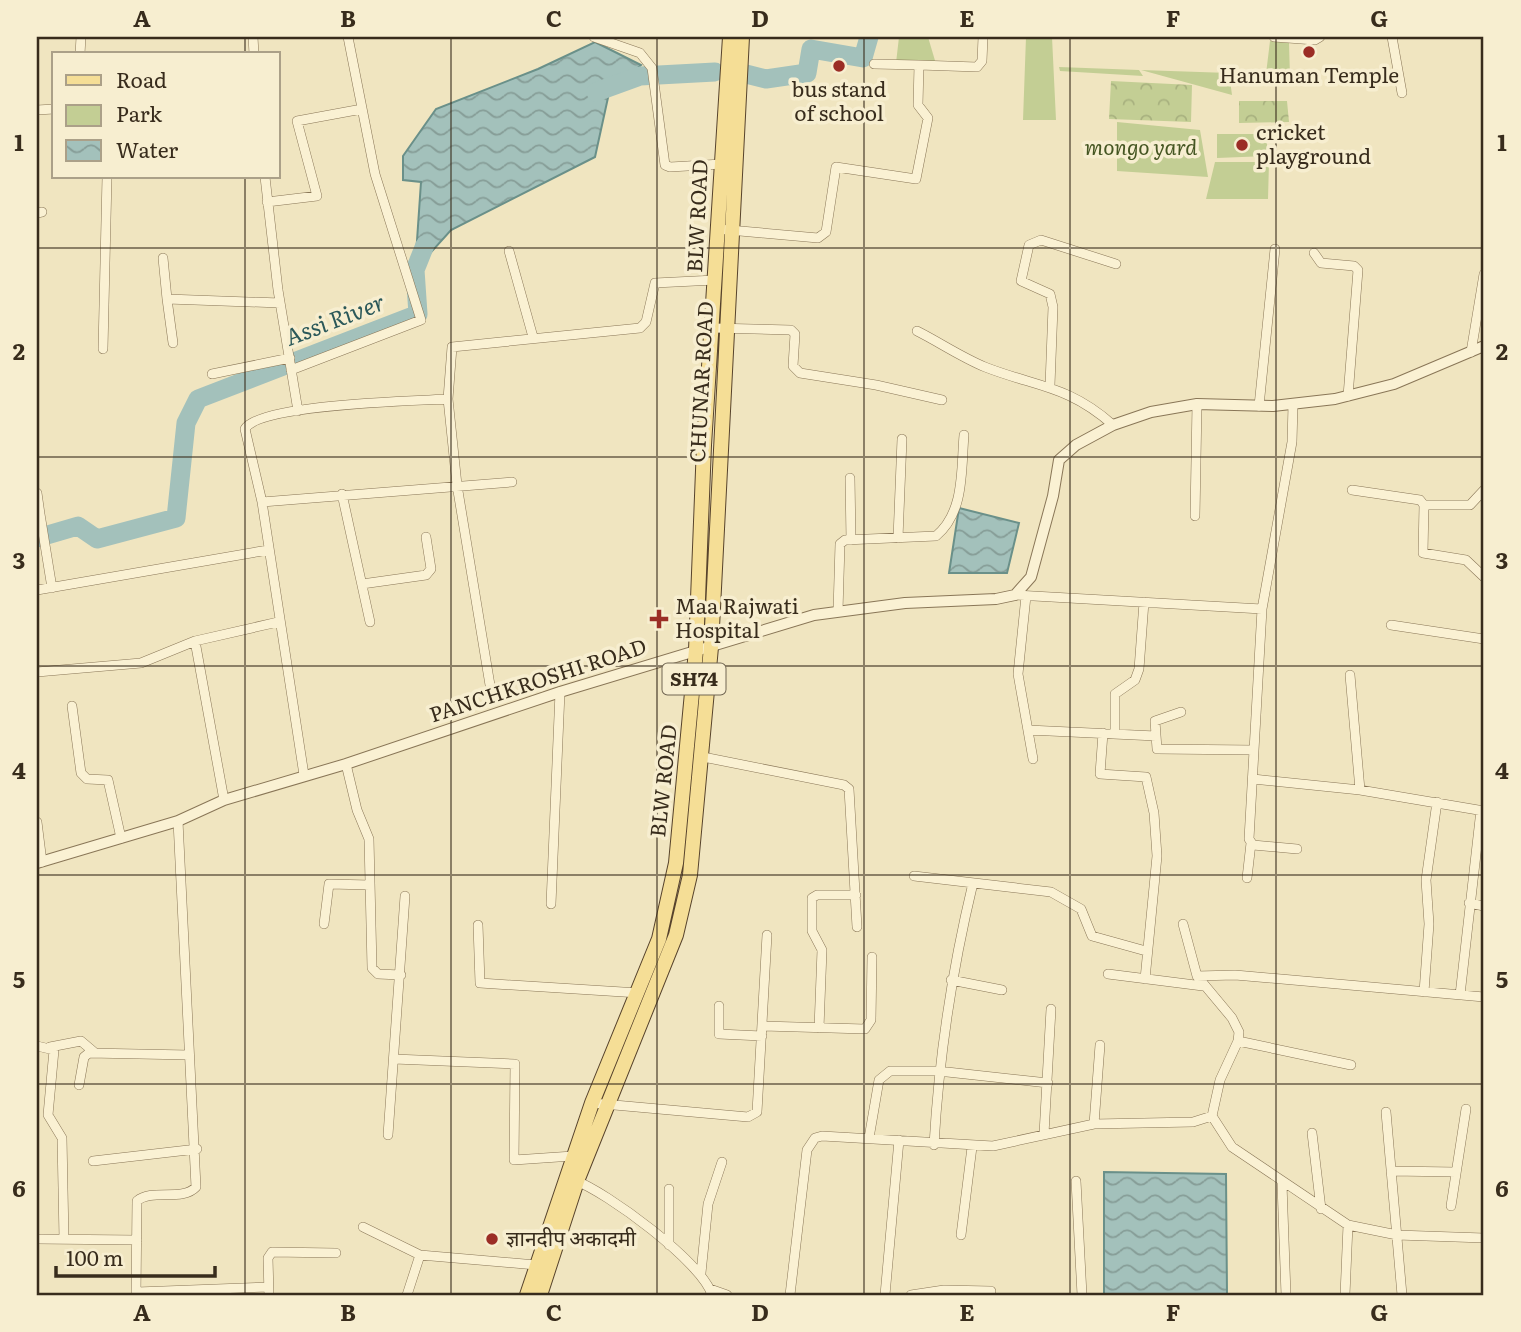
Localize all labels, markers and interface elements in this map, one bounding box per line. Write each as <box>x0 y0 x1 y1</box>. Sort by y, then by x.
text: A <box>133 0 151 34</box>
text: B <box>340 0 356 34</box>
text: C <box>546 0 562 34</box>
text: D <box>751 0 769 34</box>
text: E <box>959 0 975 34</box>
text: F <box>1166 0 1181 34</box>
text: G <box>1370 0 1388 34</box>
marker: Hanuman Temple <box>1301 44 1317 60</box>
legend <box>52 52 280 178</box>
marker: bus stand of school <box>831 58 847 74</box>
place label: Hanuman Temple <box>1219 58 1399 89</box>
text: Road <box>116 63 167 94</box>
place label: bus stand of school <box>792 72 887 127</box>
text: Park <box>116 97 162 128</box>
place label: cricket playground <box>1256 115 1371 170</box>
text: 1 <box>14 124 24 158</box>
text: 1 <box>1497 124 1507 158</box>
park label: mongo yard <box>1085 130 1197 161</box>
text: Water <box>116 133 178 164</box>
marker: cricket playground <box>1234 137 1250 153</box>
street label: BLW ROAD <box>677 158 714 273</box>
water label: Assi River <box>279 284 389 353</box>
street label: CHUNAR ROAD <box>680 300 719 463</box>
text: 2 <box>13 333 25 367</box>
text: 2 <box>1496 333 1508 367</box>
text: 3 <box>13 542 25 576</box>
text: 3 <box>1496 542 1508 576</box>
place label: Maa Rajwati Hospital <box>675 589 799 644</box>
marker: Maa Rajwati Hospital <box>649 609 669 629</box>
street label: PANCHKROSHI ROAD <box>425 629 650 728</box>
road number: SH74 <box>662 664 726 694</box>
street label: BLW ROAD <box>640 723 683 839</box>
text: 4 <box>12 752 26 786</box>
text: 4 <box>1495 752 1509 786</box>
text: 5 <box>13 961 25 995</box>
text: 5 <box>1496 961 1508 995</box>
text: 6 <box>12 1170 26 1204</box>
text: 6 <box>1495 1170 1509 1204</box>
place label: ज्ञानदीप अकादमी <box>506 1221 637 1252</box>
marker: ज्ञानदीप अकादमी <box>484 1231 500 1247</box>
scale bar <box>56 1234 215 1278</box>
text: 100 m <box>66 1241 123 1272</box>
text: A <box>133 1294 151 1328</box>
text: B <box>340 1294 356 1328</box>
text: C <box>546 1294 562 1328</box>
text: D <box>751 1294 769 1328</box>
text: E <box>959 1294 975 1328</box>
text: F <box>1166 1294 1181 1328</box>
text: G <box>1370 1294 1388 1328</box>

